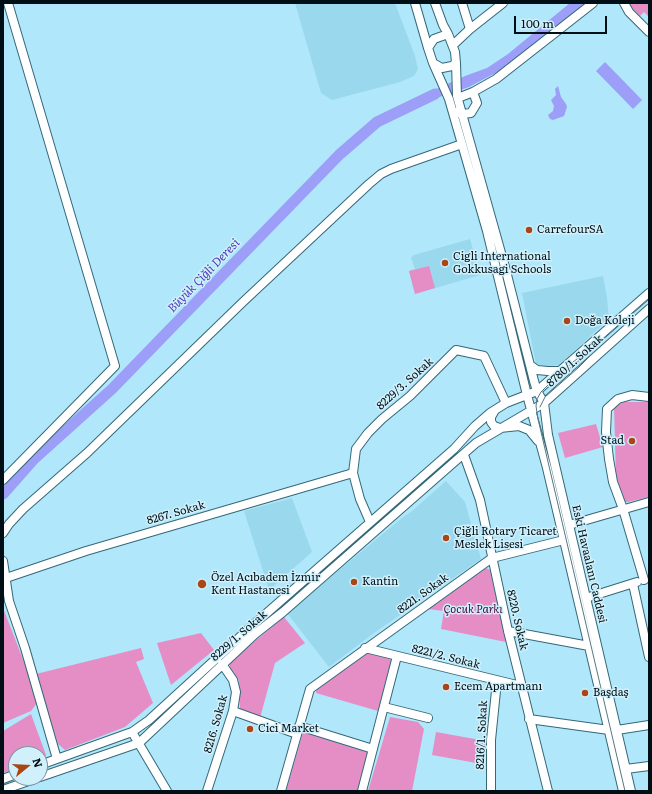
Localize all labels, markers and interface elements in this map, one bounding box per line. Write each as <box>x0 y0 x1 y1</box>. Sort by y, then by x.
scale bar <box>516 8 609 34</box>
text: 100 m <box>521 14 554 32</box>
place label: CarrefourSA <box>537 223 604 237</box>
marker: CarrefourSA <box>524 225 534 235</box>
water label: Büyük Çiğli Deresi <box>165 236 243 316</box>
place label: Cigli International Gokkusagi Schools <box>453 250 551 276</box>
marker: Cigli International Gokkusagi Schools <box>440 258 450 268</box>
place label: Doğa Koleji <box>575 314 635 328</box>
marker: Doğa Koleji <box>562 316 572 326</box>
street label: 8780/1. Sokak <box>544 332 606 390</box>
street label: 8229/3. Sokak <box>374 355 436 413</box>
place label: Stad <box>601 434 624 448</box>
marker: Stad <box>627 436 637 446</box>
street label: 8267. Sokak <box>145 498 207 528</box>
street label: Eski Havaalanı Caddesi <box>569 504 609 624</box>
place label: Çiğli Rotary Ticaret Meslek Lisesi <box>454 525 557 551</box>
marker: Çiğli Rotary Ticaret Meslek Lisesi <box>441 533 451 543</box>
place label: Özel Acıbadem İzmir Kent Hastanesi <box>211 571 320 597</box>
street label: 8221. Sokak <box>395 571 451 617</box>
place label: Kantin <box>362 575 398 589</box>
marker: Kantin <box>349 577 359 587</box>
marker: Özel Acıbadem İzmir Kent Hastanesi <box>196 578 208 590</box>
street label: 8220. Sokak <box>504 589 530 651</box>
park label: Çocuk Parkı <box>443 603 503 617</box>
street label: 8229/1. Sokak <box>208 608 270 664</box>
street label: 8221/2. Sokak <box>411 642 481 672</box>
place label: Ecem Apartmanı <box>454 680 542 694</box>
marker: Ecem Apartmanı <box>441 682 451 692</box>
place label: Başdaş <box>593 686 629 700</box>
marker: Başdaş <box>580 688 590 698</box>
street label: 8216. Sokak <box>201 693 231 755</box>
street label: 8216/1. Sokak <box>474 700 490 770</box>
place label: Cici Market <box>258 722 319 736</box>
marker: Cici Market <box>245 724 255 734</box>
north arrow <box>8 746 48 786</box>
text: N <box>29 756 47 769</box>

